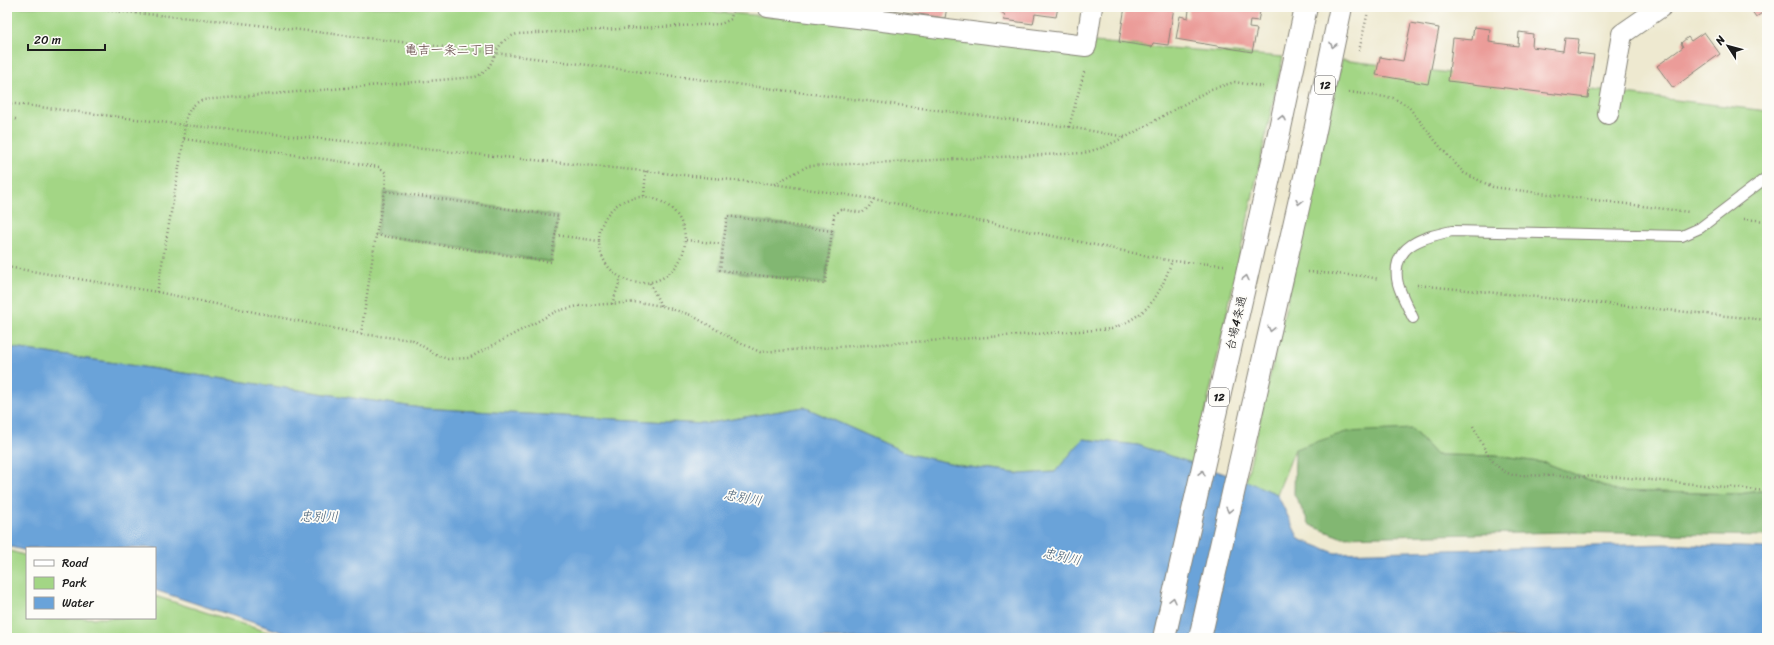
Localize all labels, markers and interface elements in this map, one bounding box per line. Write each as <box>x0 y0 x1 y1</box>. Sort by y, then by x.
scale bar <box>28 26 105 52</box>
north arrow <box>1708 26 1748 66</box>
text: 20 m <box>34 29 61 51</box>
text: N <box>1710 31 1730 50</box>
district label: 亀吉一条二丁目 <box>404 38 496 61</box>
one-way arrow <box>1330 42 1338 48</box>
road number: 12 <box>1315 76 1335 94</box>
one-way arrow <box>1278 114 1286 121</box>
one-way arrow <box>1296 199 1304 205</box>
one-way arrow <box>1242 275 1250 281</box>
street label: 台場4条通 <box>1219 293 1253 353</box>
one-way arrow <box>1267 325 1275 332</box>
road number: 12 <box>1209 388 1229 406</box>
one-way arrow <box>1197 470 1205 476</box>
water label: 忠別川 <box>722 483 764 512</box>
water label: 忠別川 <box>299 505 339 528</box>
one-way arrow <box>1226 507 1234 513</box>
water label: 忠別川 <box>1040 541 1083 572</box>
legend <box>26 547 156 619</box>
text: Road <box>62 552 89 574</box>
text: Park <box>62 572 87 594</box>
text: Water <box>62 592 95 614</box>
one-way arrow <box>1168 597 1177 604</box>

